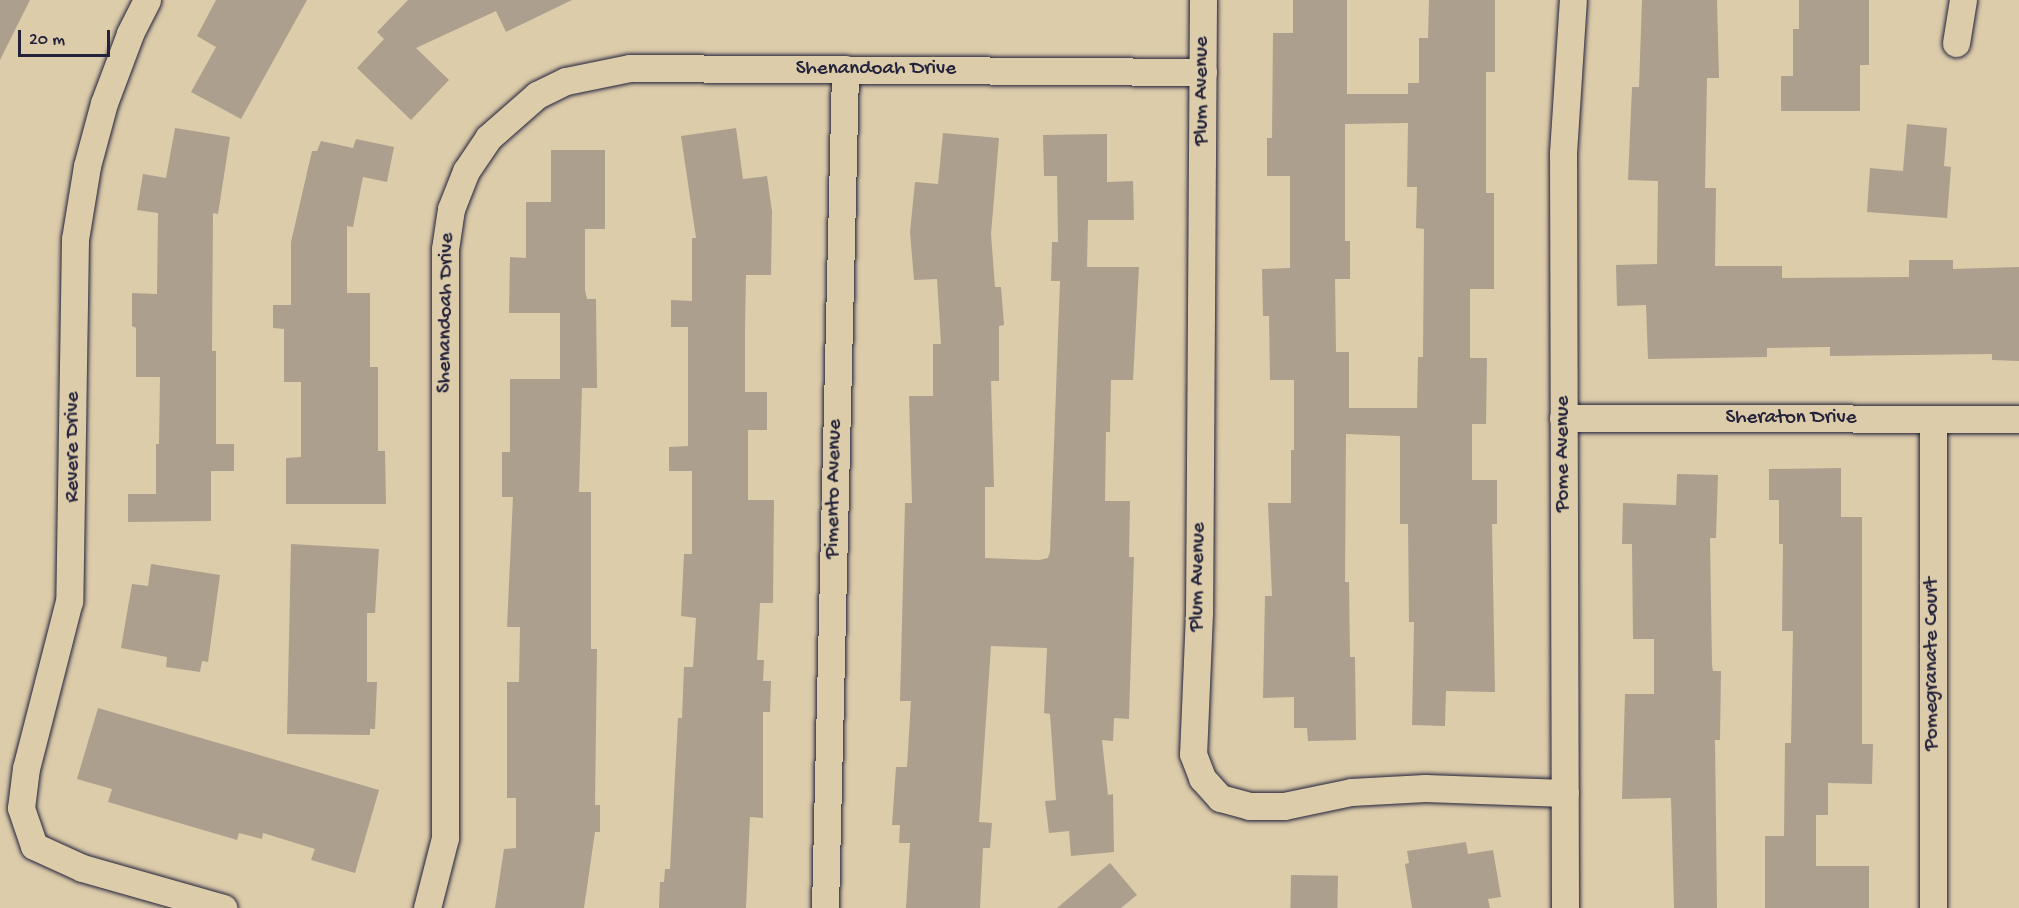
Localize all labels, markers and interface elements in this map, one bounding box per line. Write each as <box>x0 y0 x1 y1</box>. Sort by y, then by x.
scale bar <box>21 18 112 56</box>
text: 20 m <box>29 30 65 51</box>
street label: Plum Avenue <box>1190 36 1216 146</box>
street label: Shenandoah Drive <box>796 57 956 83</box>
street label: Shenandoah Drive <box>433 233 461 393</box>
street label: Revere Drive <box>61 392 87 502</box>
street label: Pome Avenue <box>1551 396 1577 512</box>
street label: Sheraton Drive <box>1725 406 1857 432</box>
street label: Pimento Avenue <box>821 419 849 559</box>
street label: Plum Avenue <box>1185 522 1213 632</box>
street label: Pomegranate Court <box>1920 577 1946 751</box>

